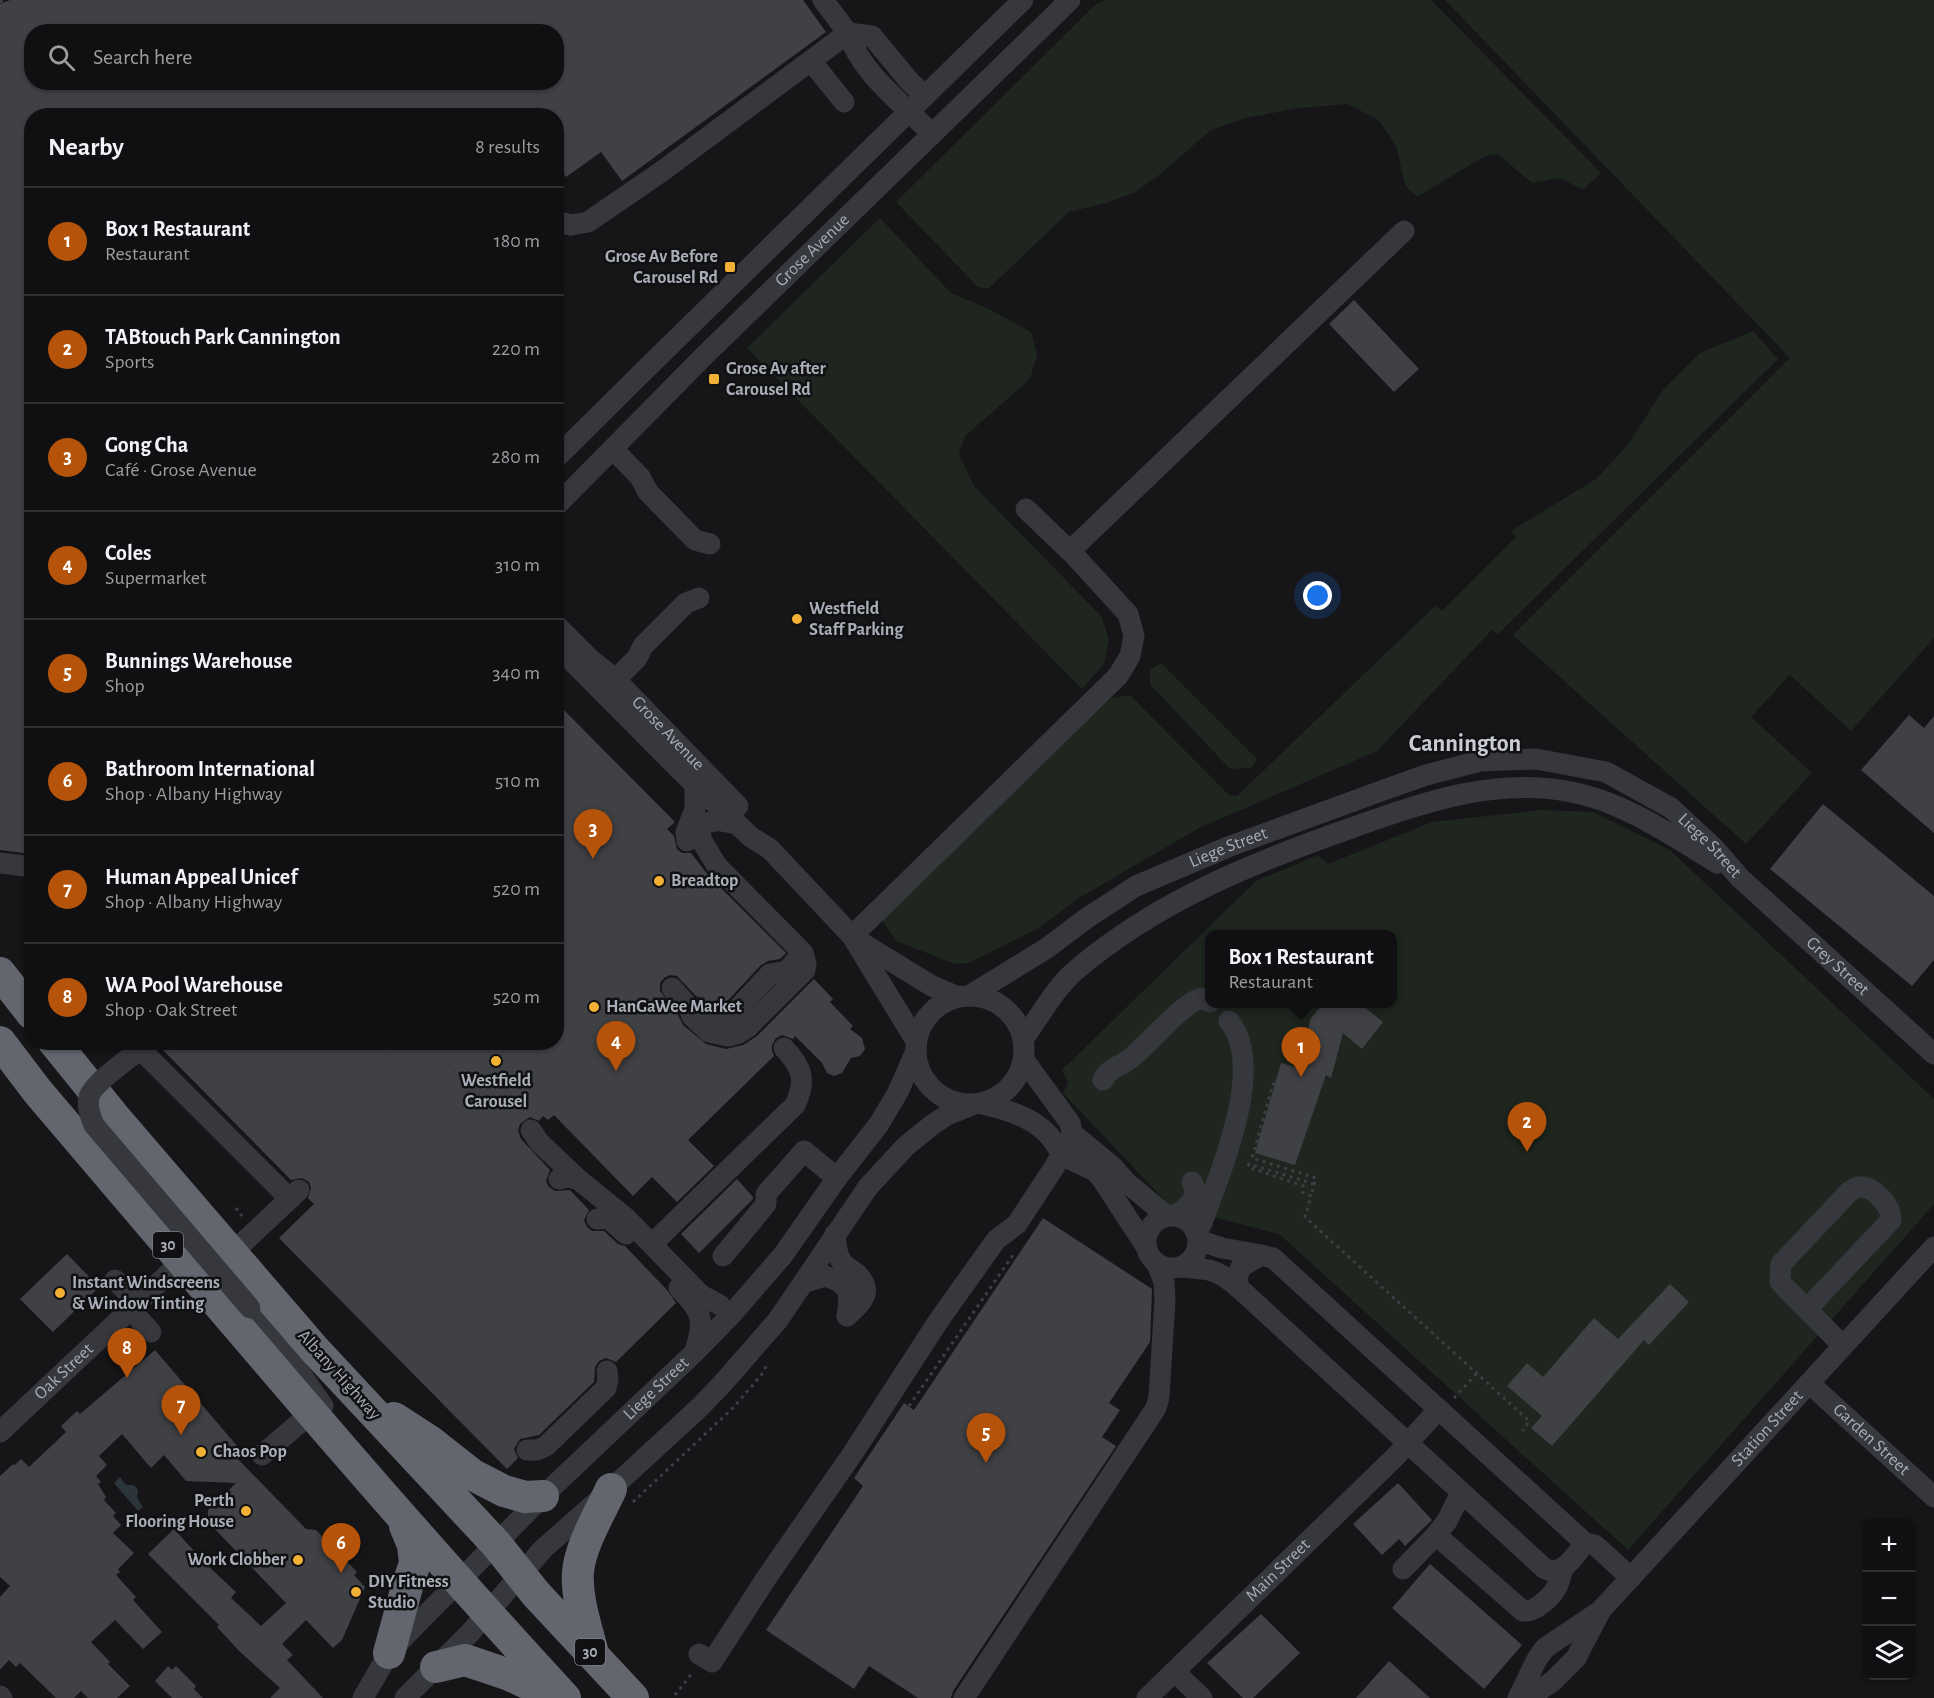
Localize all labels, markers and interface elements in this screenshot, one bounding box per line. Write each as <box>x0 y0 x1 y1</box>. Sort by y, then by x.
search box <box>24 24 564 90</box>
icon: search <box>45 41 78 74</box>
text: Search here <box>93 46 192 68</box>
text: Nearby <box>48 134 124 160</box>
text: 8 results <box>475 137 540 157</box>
street label: Grose Avenue <box>772 211 853 290</box>
text: Box 1 Restaurant <box>105 218 250 240</box>
text: 1 <box>64 231 71 251</box>
text: 180 m <box>494 231 540 251</box>
text: Restaurant <box>105 244 190 264</box>
place label: Grose Av Before Carousel Rd <box>605 248 719 287</box>
marker: Grose Av Before Carousel Rd <box>723 260 737 274</box>
text: TABtouch Park Cannington <box>105 326 341 348</box>
text: 2 <box>63 339 72 359</box>
text: 220 m <box>492 339 540 359</box>
text: Sports <box>105 352 154 372</box>
place label: Grose Av after Carousel Rd <box>726 360 827 399</box>
marker: Grose Av after Carousel Rd <box>707 372 721 386</box>
text: Gong Cha <box>105 434 188 456</box>
text: 3 <box>63 447 72 467</box>
text: 280 m <box>492 447 540 467</box>
text: Café · Grose Avenue <box>105 460 257 480</box>
text: Coles <box>105 542 152 564</box>
text: 4 <box>62 555 73 575</box>
text: 310 m <box>495 555 540 575</box>
text: Supermarket <box>105 568 206 588</box>
your location <box>1303 581 1332 610</box>
place label: Westfield Staff Parking <box>809 600 904 639</box>
marker: Westfield Staff Parking <box>790 612 804 626</box>
text: Bunnings Warehouse <box>105 650 292 672</box>
text: 5 <box>63 663 72 683</box>
text: 340 m <box>492 663 540 683</box>
text: Shop <box>105 676 145 696</box>
street label: Grose Avenue <box>628 693 708 774</box>
district label: Cannington <box>1409 732 1521 756</box>
text: Bathroom International <box>105 758 315 780</box>
text: 6 <box>63 771 72 791</box>
text: 510 m <box>495 771 540 791</box>
text: Shop · Albany Highway <box>105 784 282 804</box>
pin: 3 <box>574 810 612 859</box>
street label: Liege Street <box>1674 810 1745 882</box>
street label: Liege Street <box>1186 824 1270 871</box>
text: Human Appeal Unicef <box>105 866 297 888</box>
place label: Breadtop <box>671 872 738 890</box>
marker: Breadtop <box>652 874 666 888</box>
text: 7 <box>63 879 72 899</box>
text: 520 m <box>493 879 540 899</box>
text: Shop · Albany Highway <box>105 892 282 912</box>
popup <box>1205 930 1397 1008</box>
street label: Grey Street <box>1803 934 1872 999</box>
text: Box 1 Restaurant <box>1228 946 1374 968</box>
text: Restaurant <box>1228 972 1313 992</box>
text: WA Pool Warehouse <box>105 974 283 996</box>
text: 8 <box>63 987 72 1007</box>
text: 520 m <box>493 987 540 1007</box>
place label: HanGaWee Market <box>606 998 742 1016</box>
text: Shop · Oak Street <box>105 1000 237 1020</box>
marker: HanGaWee Market <box>587 1000 601 1014</box>
pin: 4 <box>596 1022 636 1071</box>
pin: 1 <box>1282 1028 1320 1077</box>
marker: Westfield Carousel <box>489 1054 503 1068</box>
place label: Westfield Carousel <box>461 1072 532 1111</box>
pin: 2 <box>1508 1102 1546 1152</box>
road number: 30 <box>153 1232 183 1258</box>
place label: Instant Windscreens & Window Tinting <box>72 1274 220 1313</box>
marker: Instant Windscreens & Window Tinting <box>53 1286 67 1300</box>
street label: Albany Highway <box>294 1327 384 1424</box>
pin: 8 <box>108 1328 146 1378</box>
street label: Oak Street <box>31 1340 97 1403</box>
street label: Liege Street <box>620 1354 693 1424</box>
pin: 7 <box>162 1386 201 1435</box>
street label: Station Street <box>1728 1387 1807 1470</box>
street label: Garden Street <box>1829 1400 1913 1479</box>
pin: 5 <box>966 1414 1006 1463</box>
place label: Chaos Pop <box>213 1443 287 1461</box>
marker: Chaos Pop <box>194 1445 208 1459</box>
place label: Perth Flooring House <box>125 1492 234 1531</box>
marker: Perth Flooring House <box>239 1504 253 1518</box>
map controls <box>1862 1518 1916 1680</box>
button: + <box>1862 1518 1916 1572</box>
pin: 6 <box>322 1524 360 1573</box>
street label: Main Street <box>1243 1535 1314 1605</box>
place label: Work Clobber <box>187 1551 287 1569</box>
marker: Work Clobber <box>291 1553 305 1567</box>
button: − <box>1862 1572 1916 1626</box>
place label: DIY Fitness Studio <box>368 1573 449 1612</box>
marker: DIY Fitness Studio <box>349 1585 363 1599</box>
button: layers <box>1862 1626 1916 1680</box>
road number: 30 <box>575 1639 605 1665</box>

